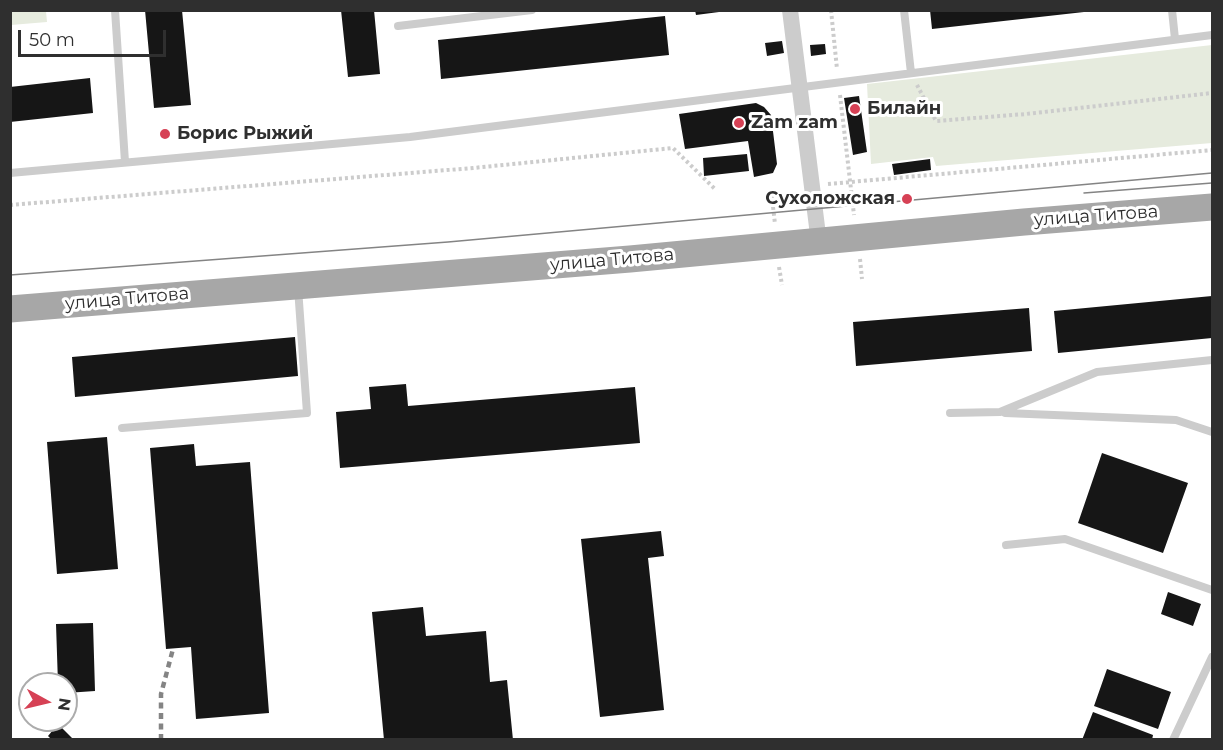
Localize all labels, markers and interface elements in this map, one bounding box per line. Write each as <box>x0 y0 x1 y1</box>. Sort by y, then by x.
scale bar <box>21 18 170 56</box>
text: 50 m <box>29 29 75 51</box>
place label: Билайн <box>867 98 941 120</box>
marker: Билайн <box>848 102 862 116</box>
place label: Zam zam <box>751 112 838 134</box>
marker: Zam zam <box>732 116 746 130</box>
place label: Борис Рыжий <box>177 123 313 145</box>
marker: Борис Рыжий <box>158 127 172 141</box>
place label: Сухоложская <box>765 188 895 210</box>
marker: Сухоложская <box>900 192 914 206</box>
street label: улица Титова <box>1033 201 1159 231</box>
street label: улица Титова <box>549 244 675 276</box>
street label: улица Титова <box>64 283 190 315</box>
north arrow <box>18 672 78 732</box>
text: N <box>54 697 75 712</box>

